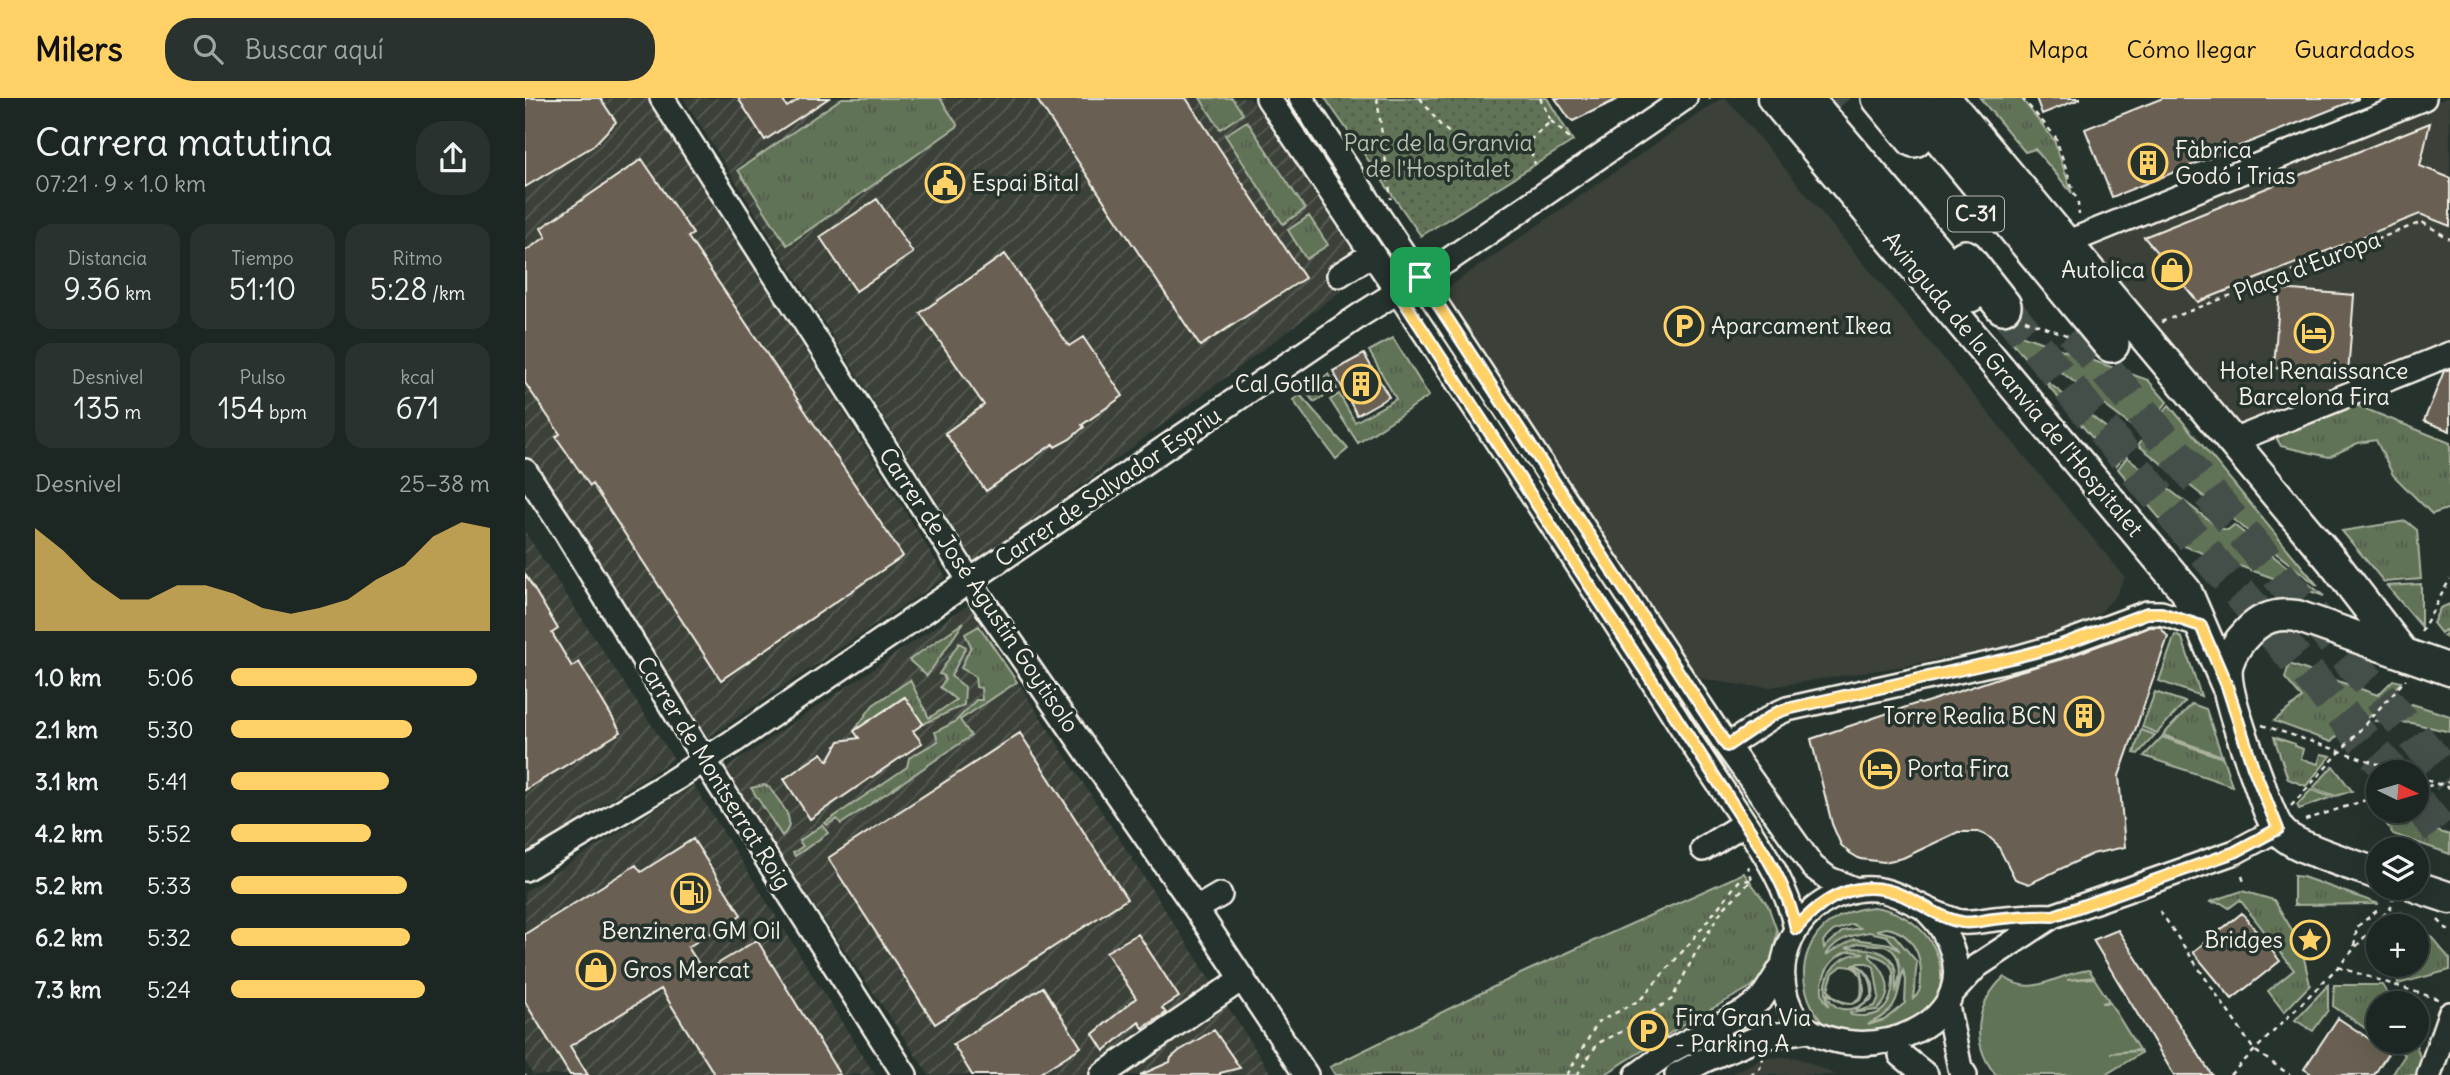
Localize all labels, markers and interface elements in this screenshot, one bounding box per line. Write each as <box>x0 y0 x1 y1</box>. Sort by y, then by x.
search box <box>165 18 655 81</box>
text: Milers <box>35 28 123 70</box>
icon: search <box>189 30 227 68</box>
text: Buscar aquí <box>245 33 384 66</box>
text: Mapa <box>2028 34 2088 64</box>
text: Cómo llegar <box>2126 34 2256 64</box>
text: Guardados <box>2294 34 2415 64</box>
text: Carrera matutina <box>35 119 333 166</box>
button: share <box>416 121 490 195</box>
park label: Parc de la Granvia de l'Hospitalet <box>1343 128 1533 183</box>
place label: Fàbrica Godó i Trias <box>2175 135 2296 190</box>
building icon: Fàbrica Godó i Trias <box>2127 142 2169 184</box>
public building icon: Espai Bital <box>924 162 966 204</box>
place label: Espai Bital <box>972 168 1079 197</box>
text: 07:21 · 9 × 1.0 km <box>35 169 206 198</box>
road number: C-31 <box>1948 197 2004 232</box>
street label: Plaça d'Europa <box>2229 224 2384 307</box>
street label: Avinguda de la Granvia de l'Hospitalet <box>1877 225 2150 542</box>
text: Distancia <box>68 246 147 270</box>
text: Tiempo <box>231 246 294 270</box>
text: Ritmo <box>392 246 443 270</box>
pin <box>1390 247 1450 307</box>
shop icon: Autolica <box>2151 249 2193 291</box>
place label: Autolica <box>2061 255 2145 284</box>
icon: arrive <box>1401 258 1439 296</box>
text: 9.36 <box>63 270 121 308</box>
text: 51:10 <box>229 270 296 308</box>
text: 5:28 <box>370 270 427 308</box>
text: km <box>121 281 152 305</box>
text: /km <box>427 281 465 305</box>
parking icon: Aparcament Ikea <box>1663 305 1705 347</box>
place label: Aparcament Ikea <box>1711 311 1892 340</box>
hotel icon: Hotel Renaissance Barcelona Fira <box>2293 312 2335 354</box>
place label: Hotel Renaissance Barcelona Fira <box>2219 356 2409 411</box>
building icon: Cal Gotlla <box>1340 363 1382 405</box>
text: Desnivel <box>72 365 143 389</box>
text: Pulso <box>239 365 286 389</box>
text: kcal <box>400 365 435 389</box>
place label: Cal Gotlla <box>1235 369 1334 398</box>
text: 135 <box>74 389 120 427</box>
text: 154 <box>218 389 264 427</box>
text: 671 <box>396 389 439 427</box>
text: m <box>120 400 141 424</box>
text: bpm <box>264 400 307 424</box>
street label: Carrer de Salvador Espriu <box>989 400 1226 573</box>
street label: Carrer de José Agustín Goytisolo <box>873 442 1086 738</box>
text: Desnivel <box>35 469 121 498</box>
text: 25–38 m <box>399 469 490 498</box>
street label: Carrer de Montserrat Roig <box>631 651 798 895</box>
text: 1.0 km <box>35 663 101 692</box>
text: 5:06 <box>147 663 194 692</box>
building icon: Torre Realia BCN <box>2063 695 2105 737</box>
place label: Torre Realia BCN <box>1883 701 2057 730</box>
text: 2.1 km <box>35 715 98 744</box>
text: 5:30 <box>147 715 194 744</box>
hotel icon: Porta Fira <box>1859 748 1901 790</box>
place label: Porta Fira <box>1907 754 2009 783</box>
north arrow <box>2366 760 2429 822</box>
map controls <box>2366 760 2429 1054</box>
text: 3.1 km <box>35 767 98 796</box>
text: 5:41 <box>147 767 188 796</box>
text: 4.2 km <box>35 819 103 848</box>
text: 5:52 <box>147 819 191 848</box>
button: layers <box>2366 837 2429 900</box>
text: 5.2 km <box>35 871 103 900</box>
text: 5:33 <box>147 871 192 900</box>
fuel station icon: Benzinera GM Oil <box>670 872 712 914</box>
button: + <box>2366 914 2429 977</box>
place label: Benzinera GM Oil <box>601 916 781 945</box>
place icon: Bridges <box>2289 919 2331 961</box>
text: 6.2 km <box>35 923 103 952</box>
text: 5:32 <box>147 923 191 952</box>
place label: Bridges <box>2204 925 2283 954</box>
shop icon: Gros Mercat <box>575 949 617 991</box>
place label: Gros Mercat <box>623 955 750 984</box>
text: 7.3 km <box>35 975 101 1004</box>
text: 5:24 <box>147 975 191 1004</box>
button: − <box>2366 991 2429 1054</box>
place label: Fira Gran Via - Parking A <box>1675 1003 1811 1058</box>
parking icon: Fira Gran Via - Parking A <box>1627 1010 1669 1052</box>

